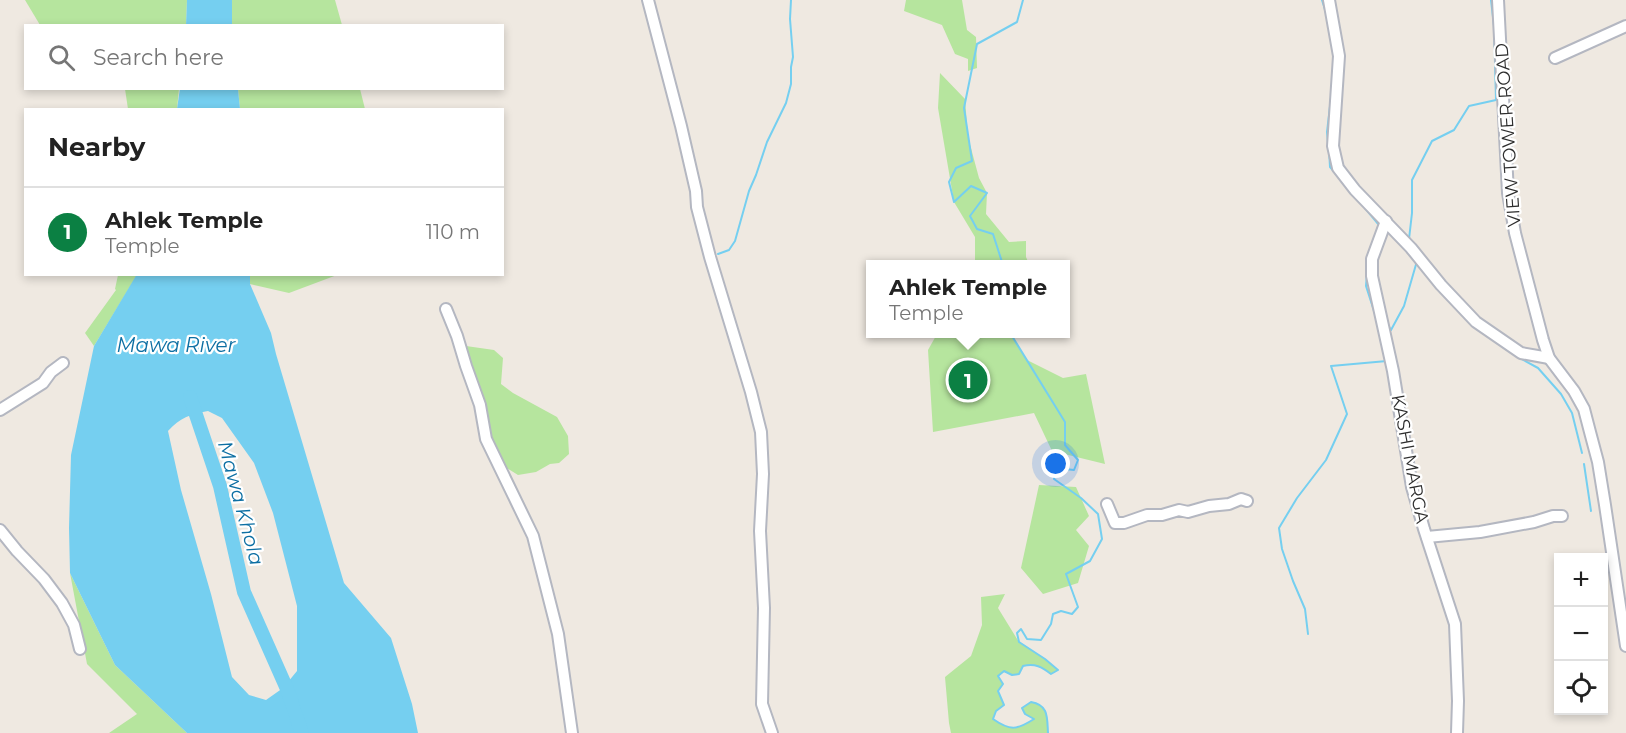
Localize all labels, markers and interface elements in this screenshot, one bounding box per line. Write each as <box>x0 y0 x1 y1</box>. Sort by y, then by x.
search box <box>24 24 504 90</box>
icon: search <box>45 41 78 74</box>
street label: VIEW TOWER ROAD <box>1491 42 1525 228</box>
text: Search here <box>93 44 224 71</box>
text: Nearby <box>48 131 145 163</box>
text: Ahlek Temple <box>105 207 263 234</box>
text: 1 <box>64 220 71 244</box>
text: 110 m <box>426 220 480 244</box>
text: Temple <box>105 234 180 258</box>
popup <box>866 260 1070 338</box>
text: Ahlek Temple <box>889 274 1047 301</box>
text: Temple <box>889 301 964 325</box>
water label: Mawa River <box>116 333 237 357</box>
pin: 1 <box>948 358 988 403</box>
street label: KASHI MARGA <box>1387 393 1433 525</box>
water label: Mawa Khola <box>213 438 269 568</box>
your location <box>1041 449 1070 478</box>
map controls <box>1554 553 1608 715</box>
button: + <box>1554 553 1608 607</box>
button: − <box>1554 607 1608 661</box>
button: locate <box>1554 661 1608 715</box>

